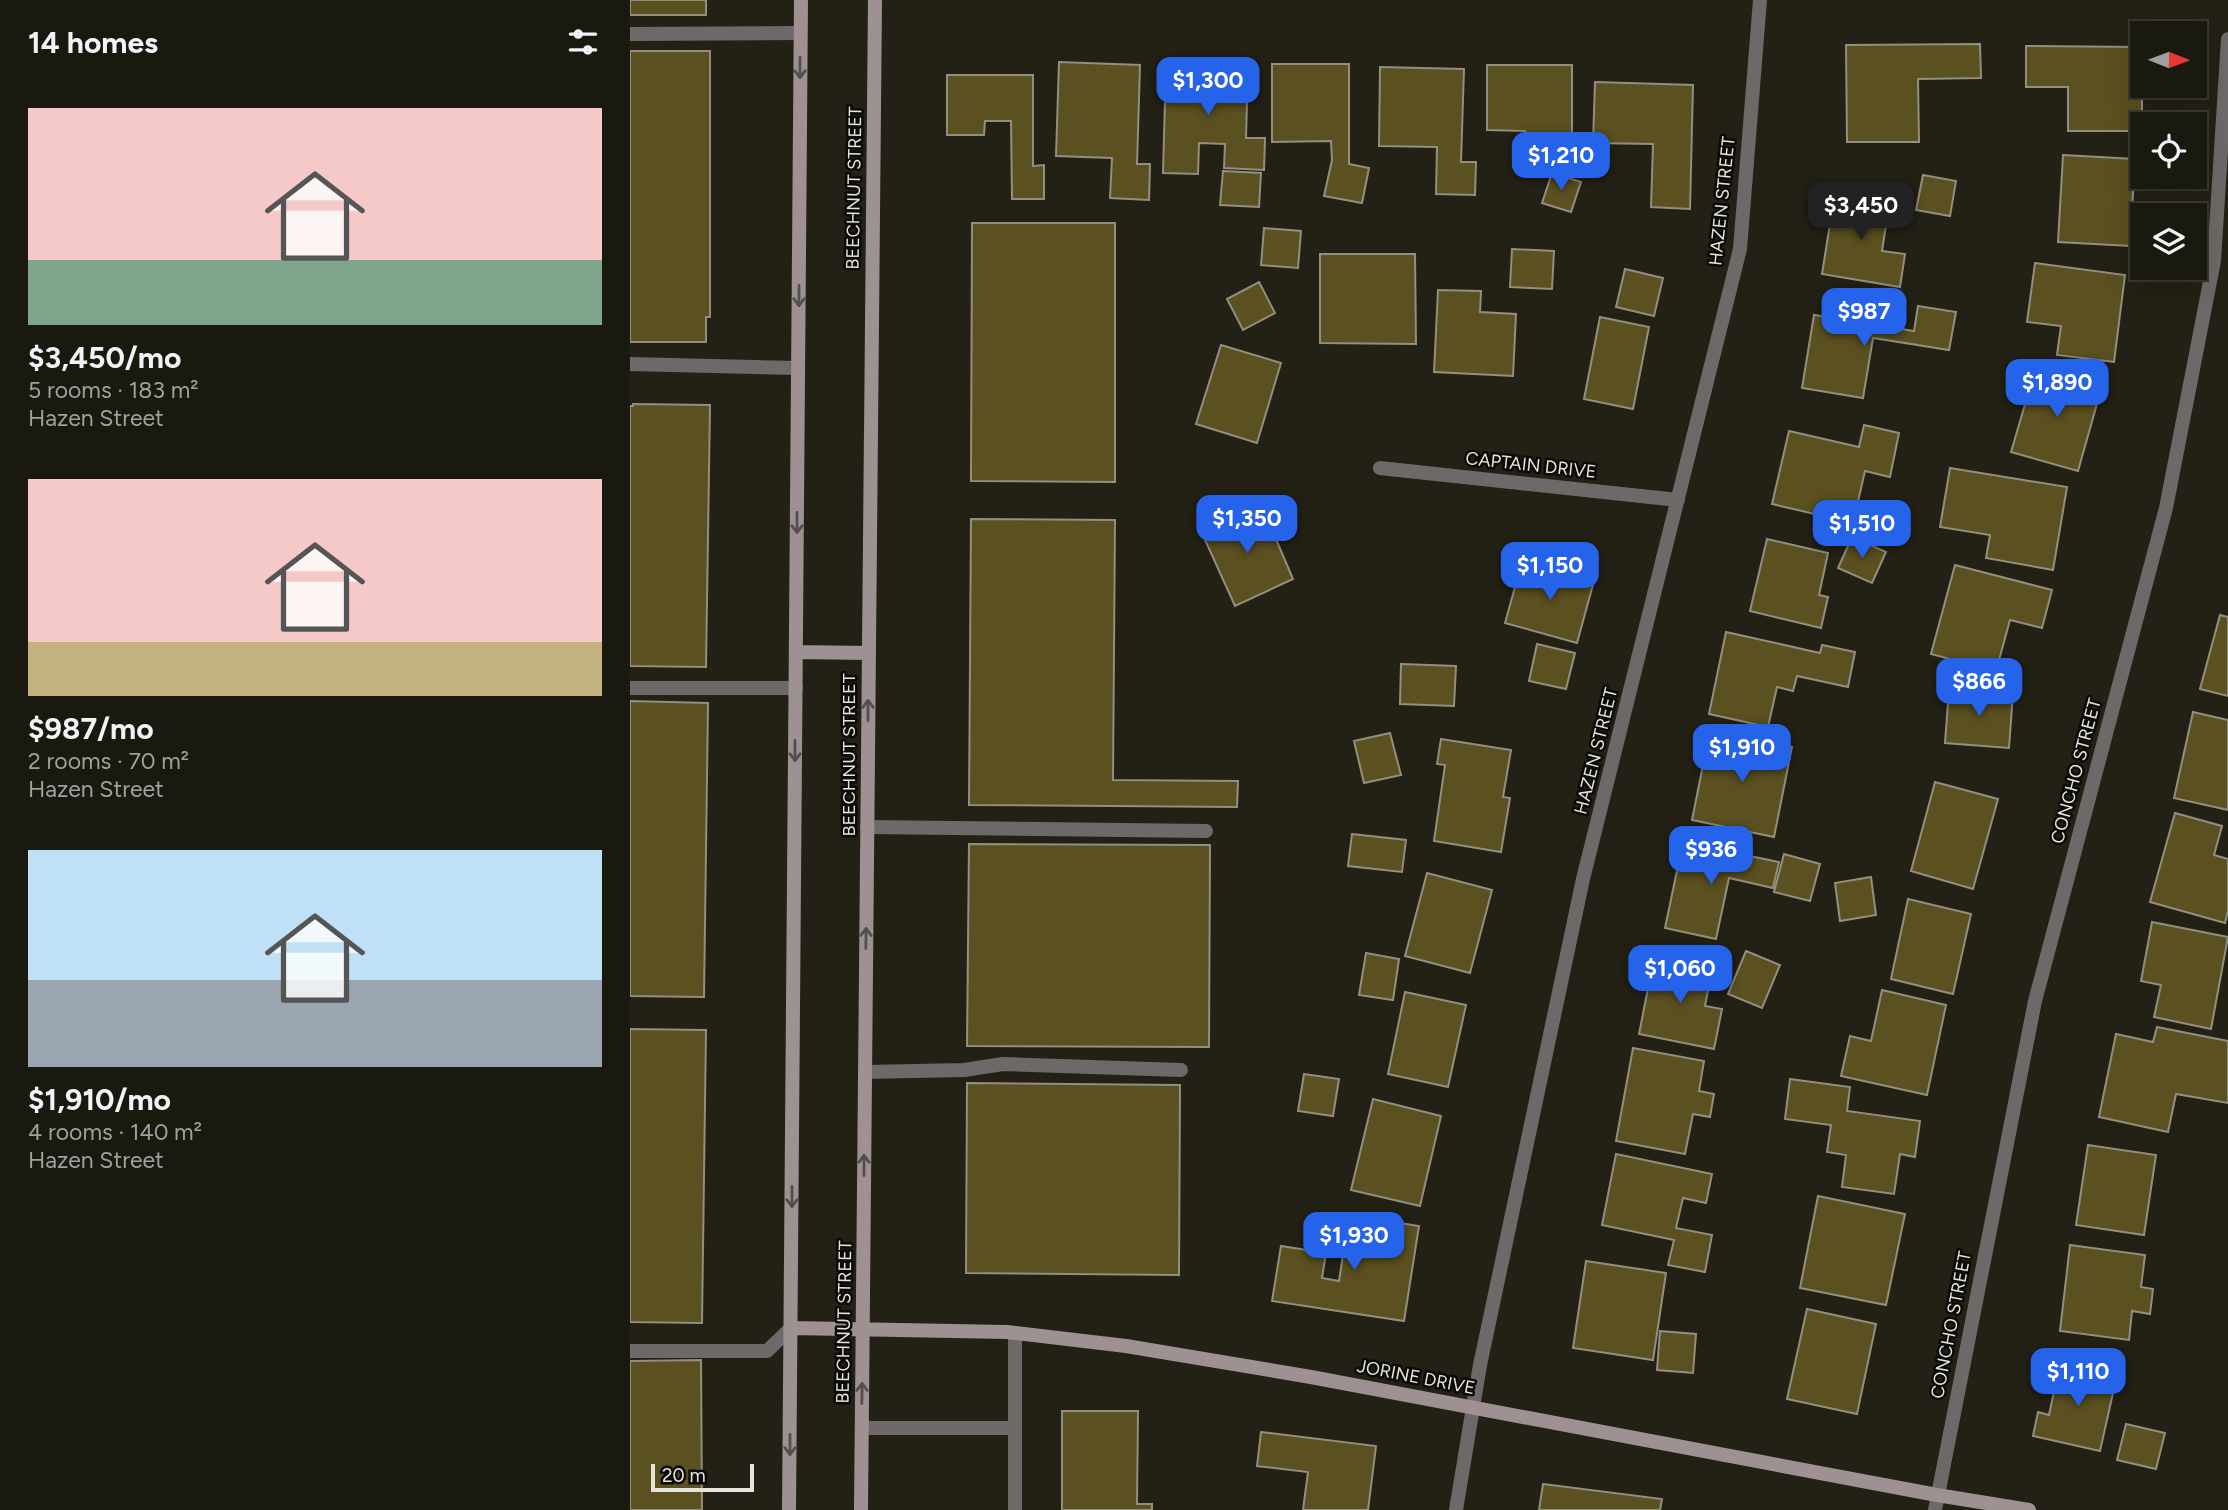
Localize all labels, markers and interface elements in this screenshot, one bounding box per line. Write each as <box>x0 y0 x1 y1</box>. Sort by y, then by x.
north arrow <box>2130 21 2207 98</box>
map controls <box>2130 21 2207 280</box>
icon: filters <box>564 23 602 61</box>
text: 14 homes <box>28 24 158 61</box>
one-way arrow <box>793 56 807 79</box>
pin: $1,300 <box>1151 58 1265 117</box>
text: $1,300 <box>1173 66 1243 94</box>
street label: BEECHNUT STREET <box>842 106 866 270</box>
button: locate <box>2130 112 2207 189</box>
pin: $1,210 <box>1504 132 1618 192</box>
street label: HAZEN STREET <box>1704 135 1740 267</box>
text: $1,210 <box>1528 141 1594 169</box>
icon: home <box>252 153 378 279</box>
pin: $3,450 <box>1804 182 1918 242</box>
text: $3,450 <box>1824 191 1898 219</box>
button: layers <box>2130 203 2207 280</box>
one-way arrow <box>792 284 805 307</box>
pin: $987 <box>1823 288 1905 348</box>
text: $987 <box>1838 297 1890 325</box>
text: $3,450/mo <box>28 339 181 376</box>
pin: $1,890 <box>2000 360 2114 419</box>
text: $1,890 <box>2022 368 2092 396</box>
text: 5 rooms · 183 m² <box>28 376 199 404</box>
text: Hazen Street <box>28 404 164 432</box>
street label: CAPTAIN DRIVE <box>1465 447 1597 483</box>
pin: $1,350 <box>1190 496 1304 555</box>
pin: $1,510 <box>1805 500 1919 560</box>
text: $1,350 <box>1212 504 1282 532</box>
text: $1,510 <box>1829 509 1895 537</box>
one-way arrow <box>790 511 804 534</box>
icon: home <box>252 524 378 650</box>
pin: $1,150 <box>1493 542 1607 602</box>
text: $1,150 <box>1517 551 1583 579</box>
pin: $866 <box>1938 658 2020 718</box>
text: $866 <box>1952 667 2006 695</box>
street label: BEECHNUT STREET <box>838 673 860 837</box>
street label: HAZEN STREET <box>1570 685 1622 817</box>
street label: CONCHO STREET <box>2046 696 2106 846</box>
one-way arrow <box>861 699 875 722</box>
text: $987/mo <box>28 710 154 747</box>
pin: $1,910 <box>1685 724 1799 784</box>
text: $1,910 <box>1709 733 1775 761</box>
one-way arrow <box>788 739 802 762</box>
text: 2 rooms · 70 m² <box>28 747 189 775</box>
text: Hazen Street <box>28 775 164 803</box>
pin: $936 <box>1670 826 1752 886</box>
text: $936 <box>1685 835 1737 863</box>
icon: home <box>252 895 378 1021</box>
one-way arrow <box>859 927 873 950</box>
pin: $1,060 <box>1623 946 1737 1005</box>
text: $1,060 <box>1644 954 1716 982</box>
text: $1,910/mo <box>28 1081 171 1118</box>
text: 4 rooms · 140 m² <box>28 1118 202 1146</box>
text: Hazen Street <box>28 1146 164 1174</box>
one-way arrow <box>857 1154 871 1177</box>
one-way arrow <box>785 1185 799 1208</box>
pin: $1,930 <box>1297 1212 1411 1272</box>
text: $1,930 <box>1319 1221 1389 1249</box>
street label: BEECHNUT STREET <box>832 1240 856 1404</box>
street label: CONCHO STREET <box>1926 1250 1976 1400</box>
pin: $1,110 <box>2021 1348 2135 1408</box>
street label: JORINE DRIVE <box>1355 1355 1477 1399</box>
text: $1,110 <box>2047 1357 2109 1385</box>
one-way arrow <box>855 1382 869 1405</box>
one-way arrow <box>783 1434 797 1457</box>
scale bar <box>651 1461 754 1493</box>
text: 20 m <box>662 1464 706 1487</box>

